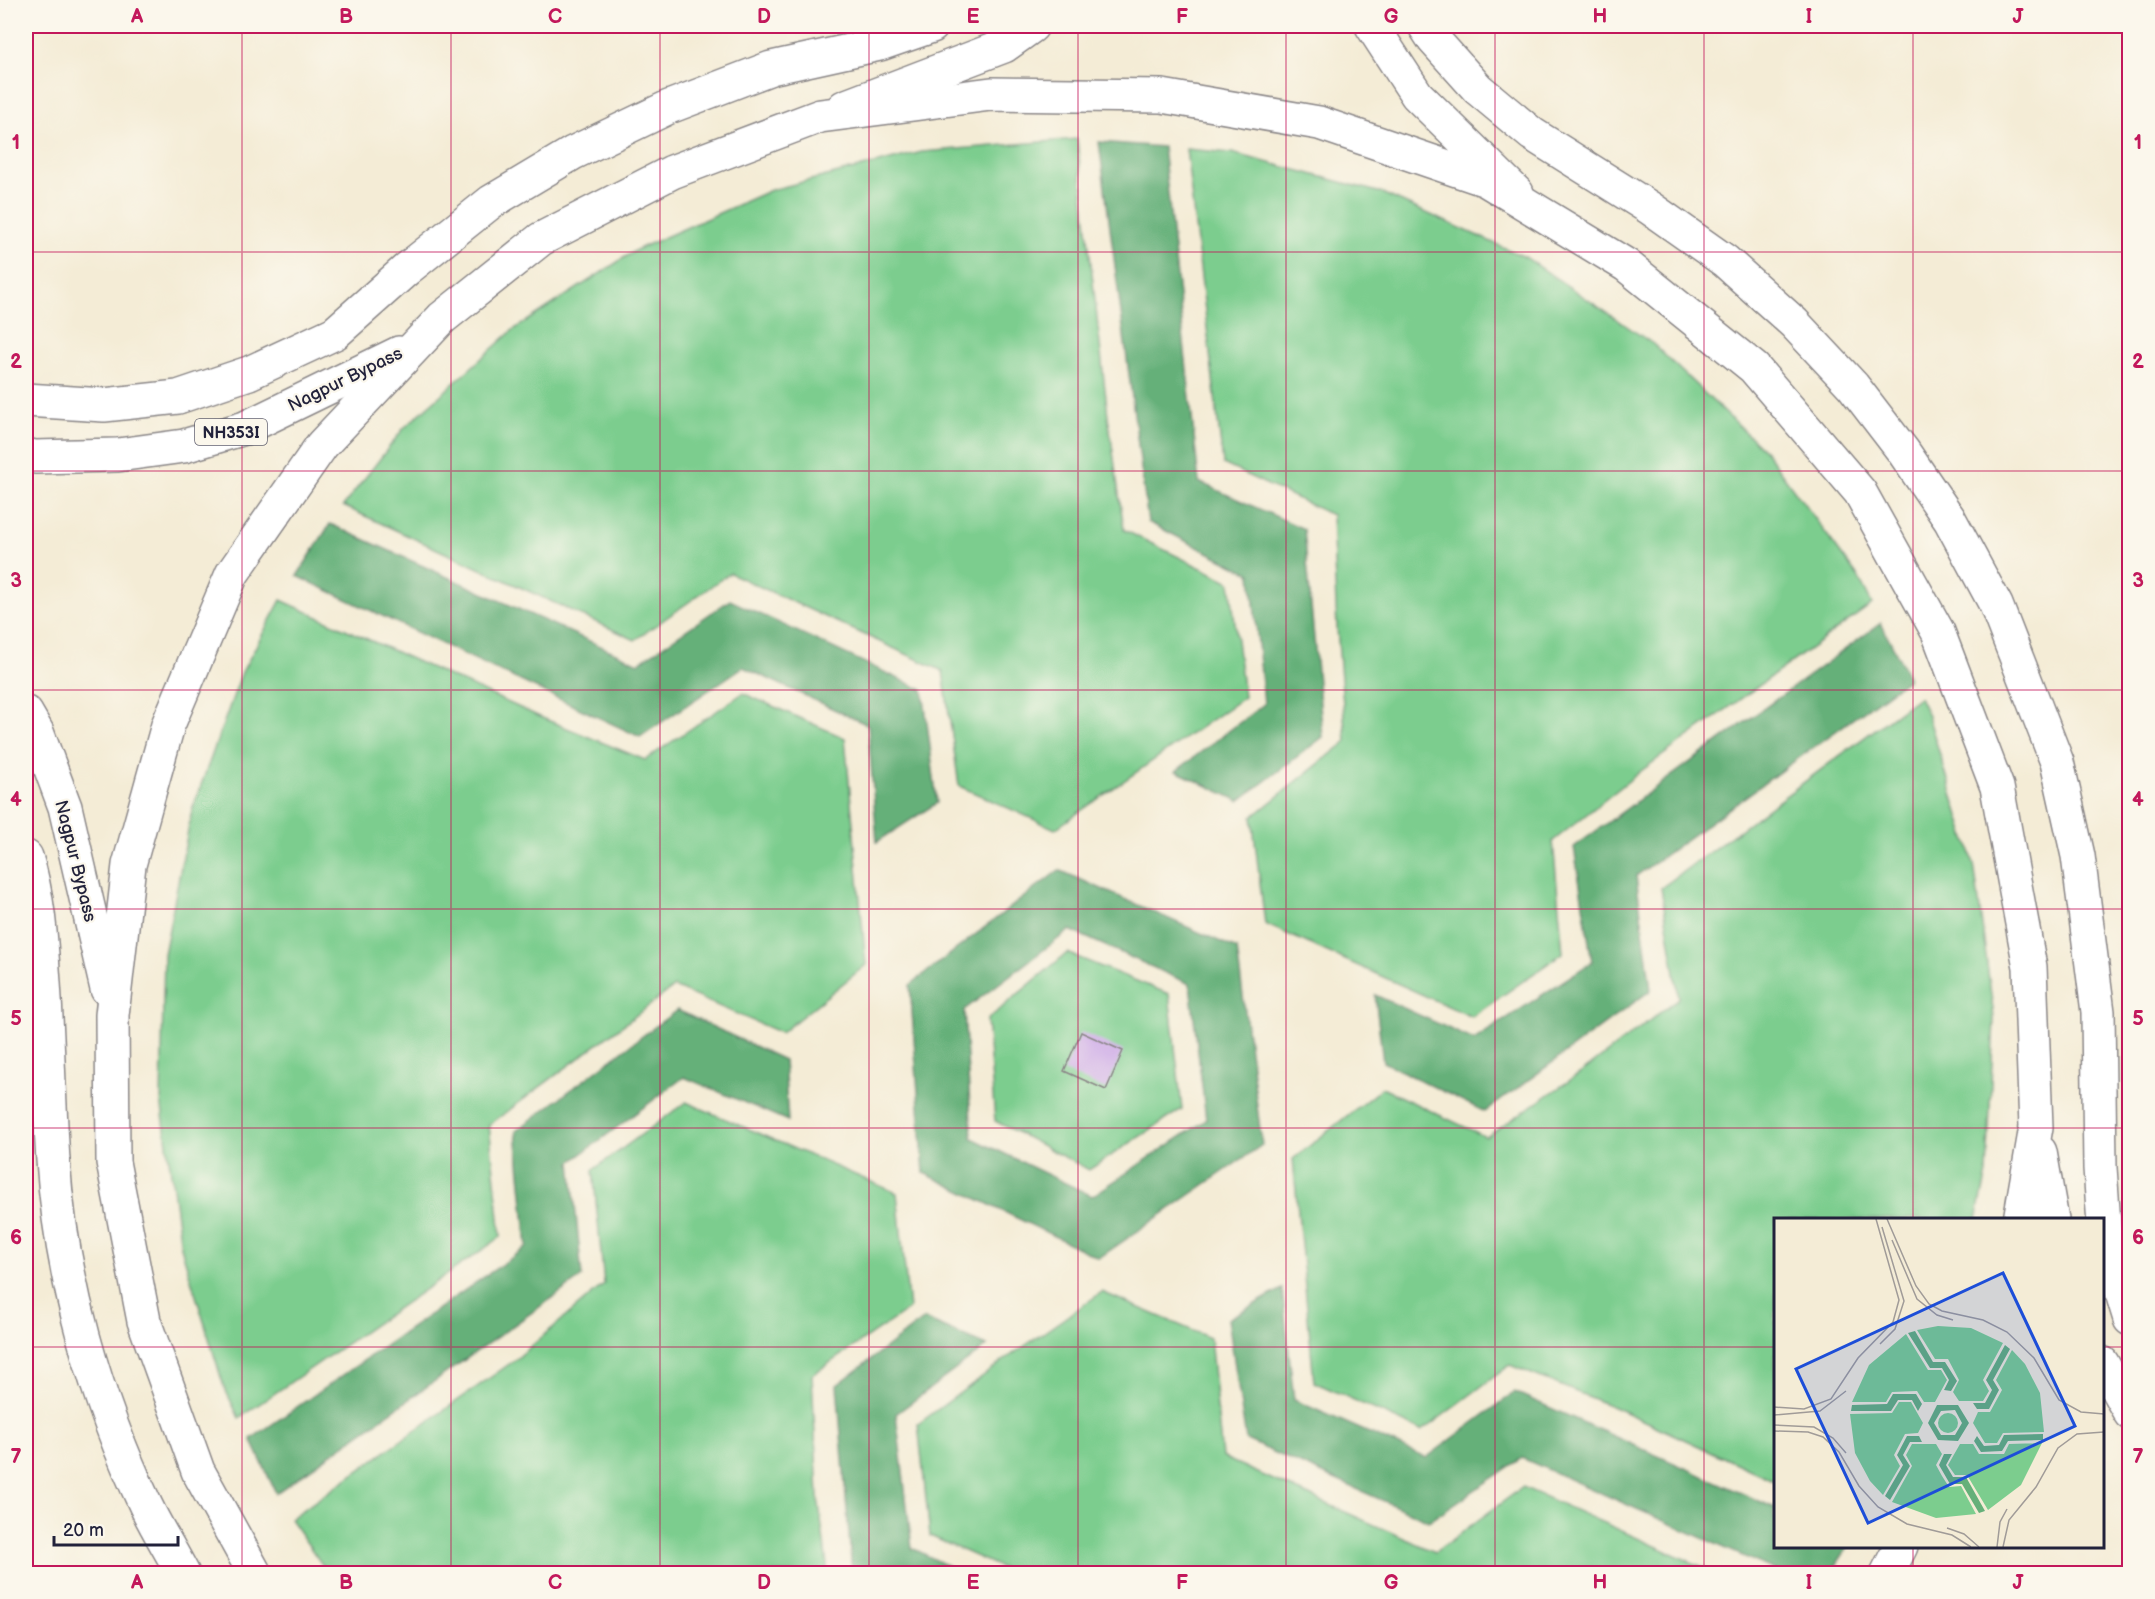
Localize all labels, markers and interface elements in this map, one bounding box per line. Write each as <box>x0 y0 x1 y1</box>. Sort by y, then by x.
text: A <box>130 5 144 29</box>
text: B <box>339 5 353 29</box>
text: C <box>548 5 562 29</box>
text: D <box>757 5 771 29</box>
text: E <box>967 5 980 29</box>
text: F <box>1176 5 1188 29</box>
text: G <box>1384 5 1399 29</box>
text: H <box>1593 5 1607 29</box>
text: I <box>1806 5 1812 29</box>
text: J <box>2013 5 2025 29</box>
text: 1 <box>12 131 20 155</box>
text: 1 <box>2134 131 2142 155</box>
street label: Nagpur Bypass <box>285 343 406 416</box>
text: 2 <box>10 350 22 374</box>
text: 2 <box>2132 350 2144 374</box>
road number: NH353I <box>195 419 267 445</box>
text: 3 <box>10 569 22 593</box>
text: 3 <box>2132 569 2144 593</box>
text: 4 <box>10 788 22 812</box>
text: 4 <box>2132 788 2144 812</box>
street label: Nagpur Bypass <box>50 798 101 924</box>
text: 5 <box>10 1007 22 1031</box>
text: 5 <box>2132 1007 2144 1031</box>
inset map <box>1774 1218 2104 1548</box>
text: 6 <box>10 1226 22 1250</box>
text: 6 <box>2132 1226 2144 1250</box>
text: 7 <box>10 1445 22 1469</box>
text: 7 <box>2132 1445 2144 1469</box>
scale bar <box>54 1509 178 1547</box>
text: 20 m <box>63 1520 104 1541</box>
text: A <box>130 1571 144 1595</box>
text: B <box>339 1571 353 1595</box>
text: C <box>548 1571 562 1595</box>
text: D <box>757 1571 771 1595</box>
text: E <box>967 1571 980 1595</box>
text: F <box>1176 1571 1188 1595</box>
text: G <box>1384 1571 1399 1595</box>
text: H <box>1593 1571 1607 1595</box>
text: I <box>1806 1571 1812 1595</box>
text: J <box>2013 1571 2025 1595</box>

